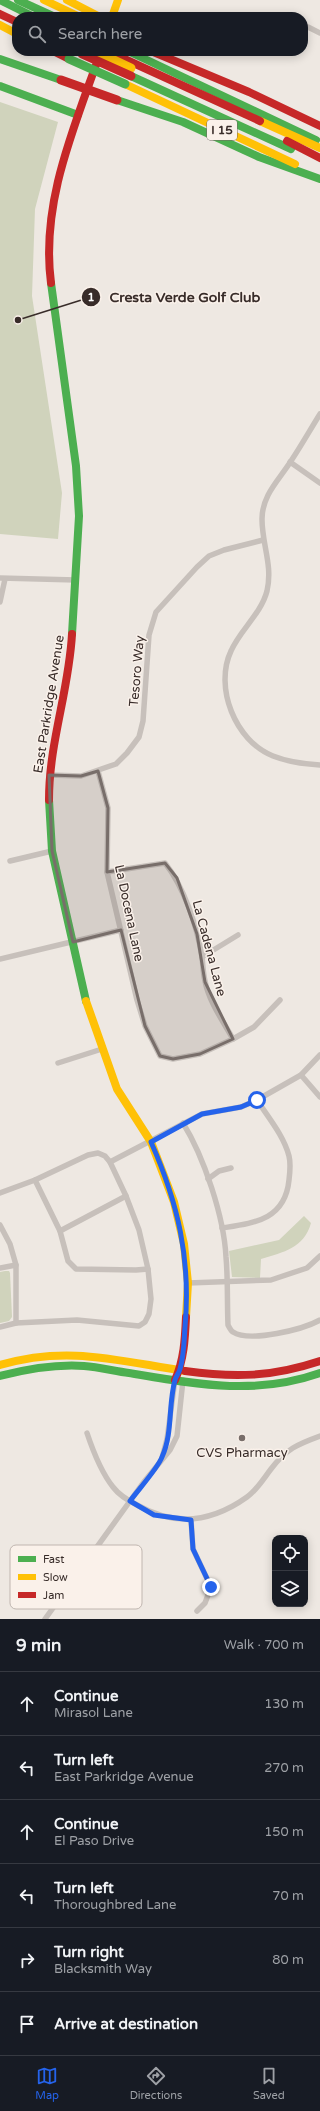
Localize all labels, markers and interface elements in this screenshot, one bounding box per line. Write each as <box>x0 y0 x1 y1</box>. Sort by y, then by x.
search box <box>12 12 308 56</box>
icon: search <box>26 23 48 45</box>
text: Search here <box>58 25 142 43</box>
road number: I 15 <box>207 120 237 140</box>
callout: Cresta Verde Golf Club <box>81 284 268 310</box>
text: Cresta Verde Golf Club <box>110 289 261 306</box>
text: 1 <box>87 290 95 304</box>
street label: East Parkridge Avenue <box>30 634 68 774</box>
street label: Tesoro Way <box>126 635 148 707</box>
street label: La Docena Lane <box>111 863 147 963</box>
street label: La Cadena Lane <box>189 898 230 998</box>
route start <box>248 1091 266 1109</box>
marker: CVS Pharmacy <box>237 1433 247 1443</box>
place label: CVS Pharmacy <box>196 1445 288 1461</box>
map controls <box>272 1535 308 1607</box>
button: locate <box>272 1535 308 1571</box>
legend <box>10 1545 142 1609</box>
text: Fast <box>43 1553 64 1566</box>
text: Slow <box>43 1571 68 1584</box>
button: layers <box>272 1571 308 1607</box>
route end <box>202 1578 220 1596</box>
text: Jam <box>43 1589 64 1602</box>
text: 9 min <box>16 1635 61 1656</box>
text: Walk · 700 m <box>224 1637 304 1653</box>
text: Continue <box>54 1687 118 1705</box>
icon: ahead <box>16 1693 38 1715</box>
text: 130 m <box>264 1696 304 1712</box>
text: Mirasol Lane <box>54 1705 133 1721</box>
text: Turn left <box>54 1751 114 1769</box>
icon: left <box>16 1757 38 1779</box>
text: 270 m <box>264 1760 304 1776</box>
text: East Parkridge Avenue <box>54 1769 194 1785</box>
text: Continue <box>54 1815 118 1833</box>
icon: ahead <box>16 1821 38 1843</box>
text: 150 m <box>264 1824 304 1840</box>
text: El Paso Drive <box>54 1833 134 1849</box>
text: Turn left <box>54 1879 114 1897</box>
icon: left <box>16 1885 38 1907</box>
text: 70 m <box>272 1888 304 1904</box>
text: Thoroughbred Lane <box>54 1897 176 1913</box>
text: Turn right <box>54 1943 124 1961</box>
icon: right <box>16 1949 38 1971</box>
text: 80 m <box>272 1952 304 1968</box>
text: Blacksmith Way <box>54 1961 152 1977</box>
icon: arrive <box>16 2013 38 2035</box>
text: Arrive at destination <box>54 2015 198 2033</box>
tab: Map <box>35 2065 59 2102</box>
tab: Directions <box>130 2065 182 2102</box>
tab: Saved <box>253 2065 285 2102</box>

